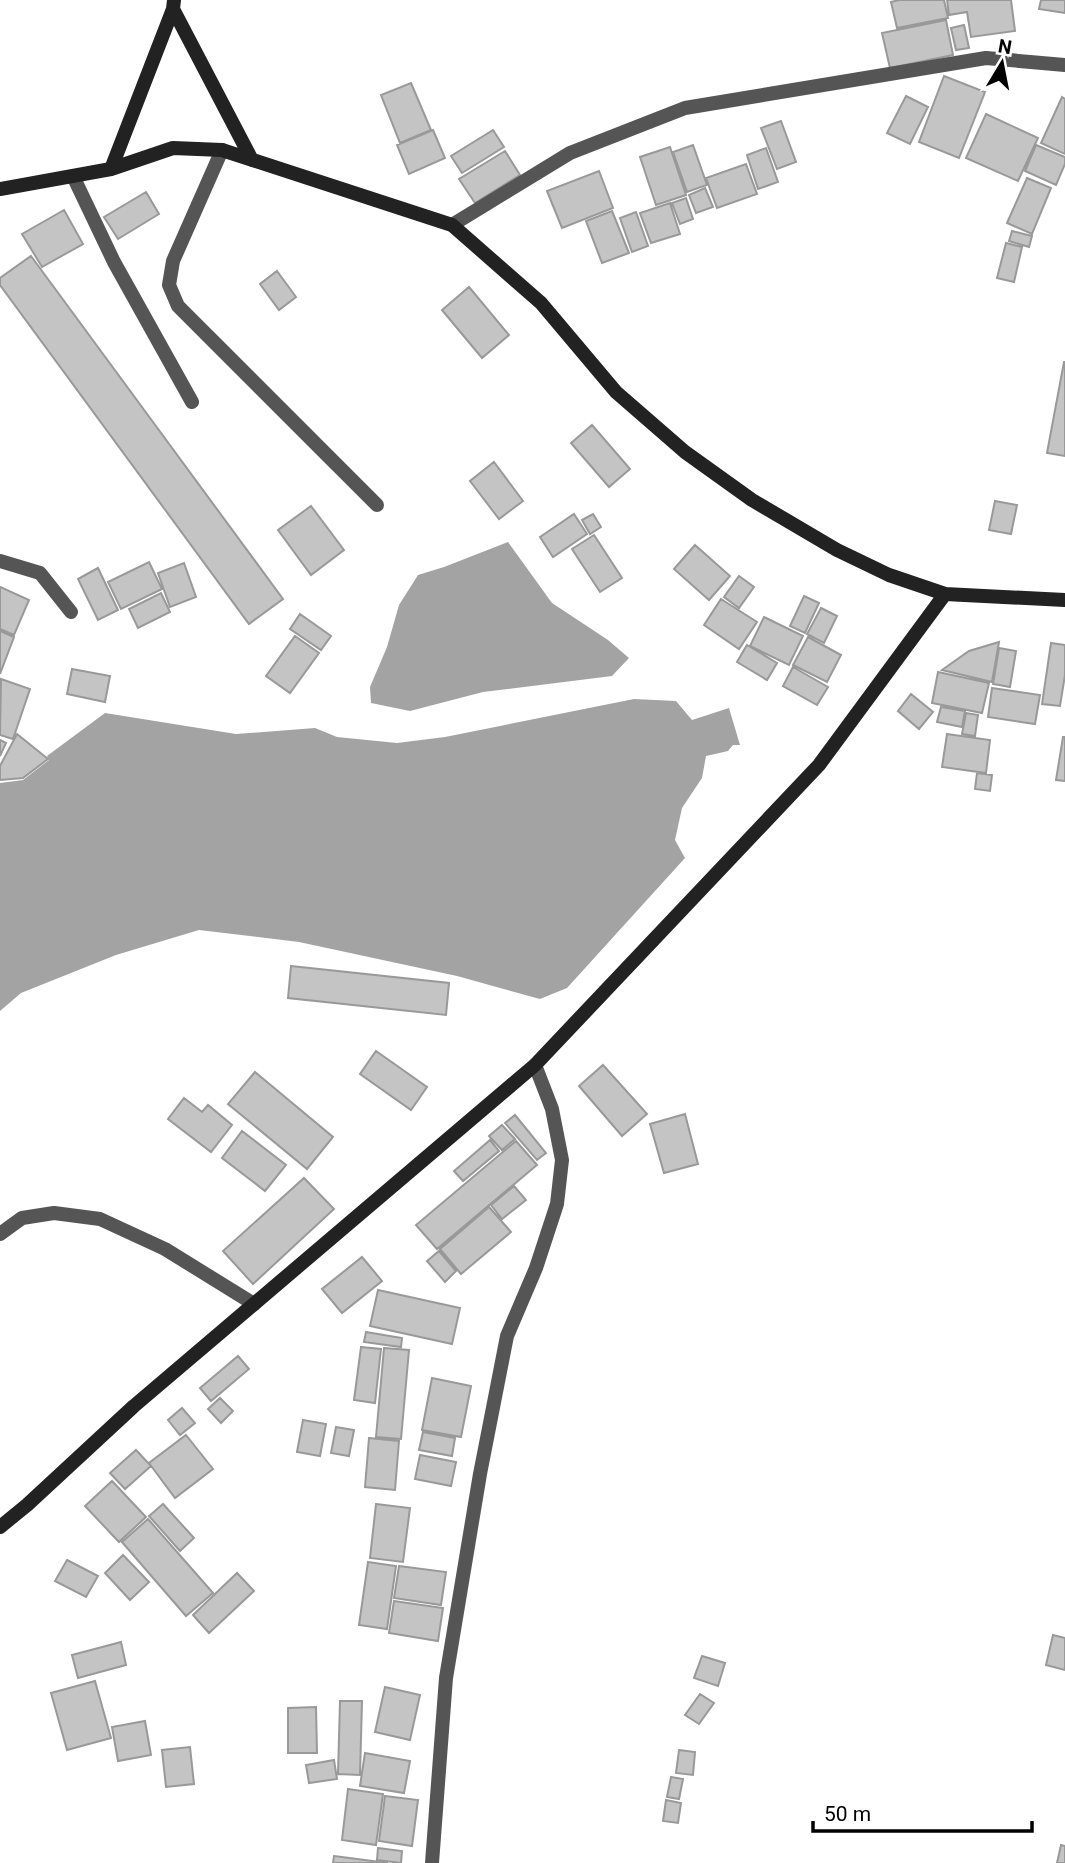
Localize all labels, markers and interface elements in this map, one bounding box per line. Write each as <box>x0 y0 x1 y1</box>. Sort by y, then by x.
north arrow <box>967 28 1037 98</box>
text: N <box>996 34 1013 59</box>
scale bar <box>813 1790 1032 1834</box>
text: 50 m <box>824 1802 871 1826</box>

